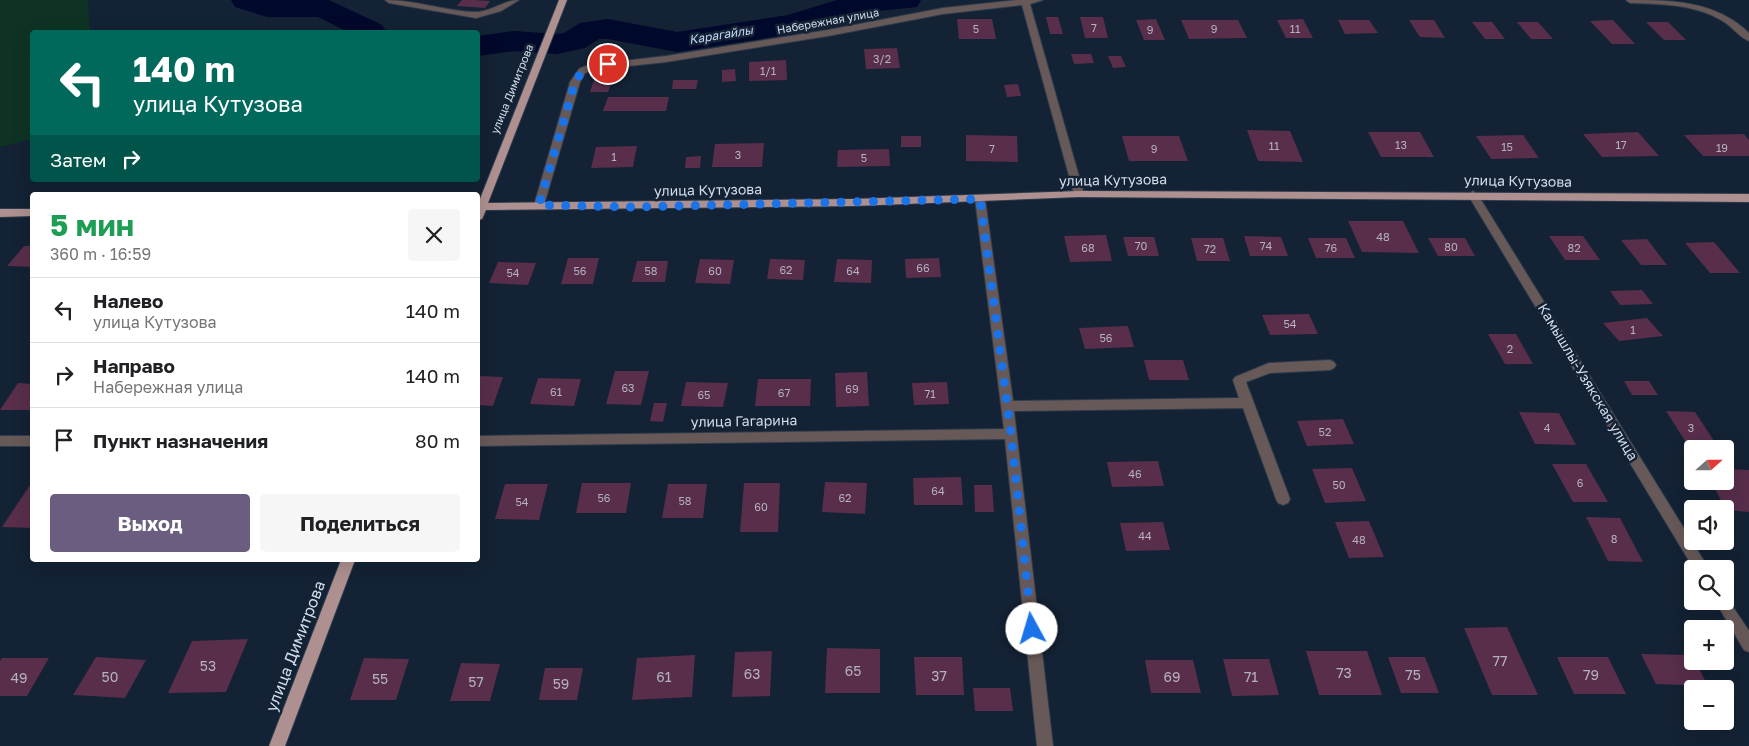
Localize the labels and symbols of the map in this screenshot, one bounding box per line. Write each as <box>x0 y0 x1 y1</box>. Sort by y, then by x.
street label: Набережная улица <box>776 5 880 36</box>
house number: 7 <box>1091 21 1097 34</box>
water label: Карагайлы <box>688 22 755 47</box>
house number: 5 <box>973 22 979 35</box>
house number: 9 <box>1211 22 1217 35</box>
house number: 11 <box>1290 22 1300 35</box>
house number: 9 <box>1147 23 1153 36</box>
street label: улица Димитрова <box>488 42 535 136</box>
pin <box>587 43 629 85</box>
house number: 3/2 <box>873 52 891 65</box>
house number: 1/1 <box>760 64 776 77</box>
house number: 13 <box>1395 138 1407 151</box>
house number: 17 <box>1615 138 1627 151</box>
house number: 11 <box>1269 139 1279 152</box>
house number: 15 <box>1501 140 1513 153</box>
house number: 19 <box>1716 141 1728 154</box>
house number: 7 <box>989 142 995 155</box>
house number: 9 <box>1151 142 1157 155</box>
house number: 3 <box>735 148 741 161</box>
house number: 1 <box>611 150 617 163</box>
house number: 5 <box>861 151 867 164</box>
street label: улица Кутузова <box>1059 170 1167 189</box>
street label: улица Кутузова <box>1464 171 1572 190</box>
street label: улица Кутузова <box>654 180 762 199</box>
house number: 48 <box>1376 230 1390 243</box>
house number: 70 <box>1135 239 1148 252</box>
house number: 74 <box>1260 239 1273 252</box>
house number: 80 <box>1444 240 1458 253</box>
house number: 68 <box>1081 241 1095 254</box>
house number: 76 <box>1325 241 1338 254</box>
house number: 82 <box>1567 241 1581 254</box>
house number: 72 <box>1204 242 1216 255</box>
house number: 66 <box>916 261 930 274</box>
house number: 62 <box>779 263 793 276</box>
house number: 56 <box>573 264 587 277</box>
house number: 58 <box>644 264 658 277</box>
house number: 60 <box>708 264 722 277</box>
house number: 64 <box>846 264 860 277</box>
house number: 54 <box>506 266 520 279</box>
street label: Камышлы-Узякская улица <box>1535 300 1642 463</box>
house number: 54 <box>1283 317 1297 330</box>
house number: 1 <box>1630 323 1636 336</box>
house number: 56 <box>1099 331 1113 344</box>
house number: 2 <box>1507 342 1513 355</box>
house number: 63 <box>621 381 635 394</box>
house number: 69 <box>845 382 859 395</box>
house number: 61 <box>550 385 562 398</box>
house number: 67 <box>778 386 790 399</box>
house number: 71 <box>924 387 936 400</box>
house number: 65 <box>697 388 711 401</box>
street label: улица Гагарина <box>691 411 797 430</box>
house number: 4 <box>1544 421 1551 434</box>
house number: 3 <box>1688 421 1694 434</box>
house number: 52 <box>1319 425 1331 438</box>
north arrow <box>1684 440 1734 490</box>
house number: 46 <box>1128 467 1142 480</box>
house number: 6 <box>1577 476 1584 489</box>
house number: 50 <box>1332 478 1346 491</box>
house number: 64 <box>931 484 945 497</box>
house number: 56 <box>597 491 611 504</box>
house number: 62 <box>838 491 852 504</box>
house number: 58 <box>678 494 692 507</box>
house number: 54 <box>515 495 529 508</box>
house number: 60 <box>754 500 768 513</box>
house number: 44 <box>1138 529 1152 542</box>
house number: 8 <box>1611 532 1618 545</box>
house number: 48 <box>1352 533 1366 546</box>
street label: улица Димитрова <box>261 578 329 714</box>
position arrow <box>1005 602 1057 654</box>
house number: 77 <box>1493 652 1507 669</box>
house number: 53 <box>200 657 216 674</box>
house number: 65 <box>845 662 861 679</box>
house number: 73 <box>1336 664 1352 681</box>
house number: 63 <box>744 665 760 682</box>
house number: 75 <box>1405 666 1421 683</box>
house number: 79 <box>1583 666 1599 683</box>
house number: 37 <box>931 667 947 684</box>
house number: 50 <box>102 668 118 685</box>
house number: 61 <box>656 668 672 685</box>
house number: 69 <box>1164 668 1180 685</box>
house number: 71 <box>1244 668 1258 685</box>
house number: 49 <box>10 669 28 686</box>
house number: 55 <box>372 670 388 687</box>
house number: 57 <box>468 673 484 690</box>
house number: 59 <box>553 675 569 692</box>

